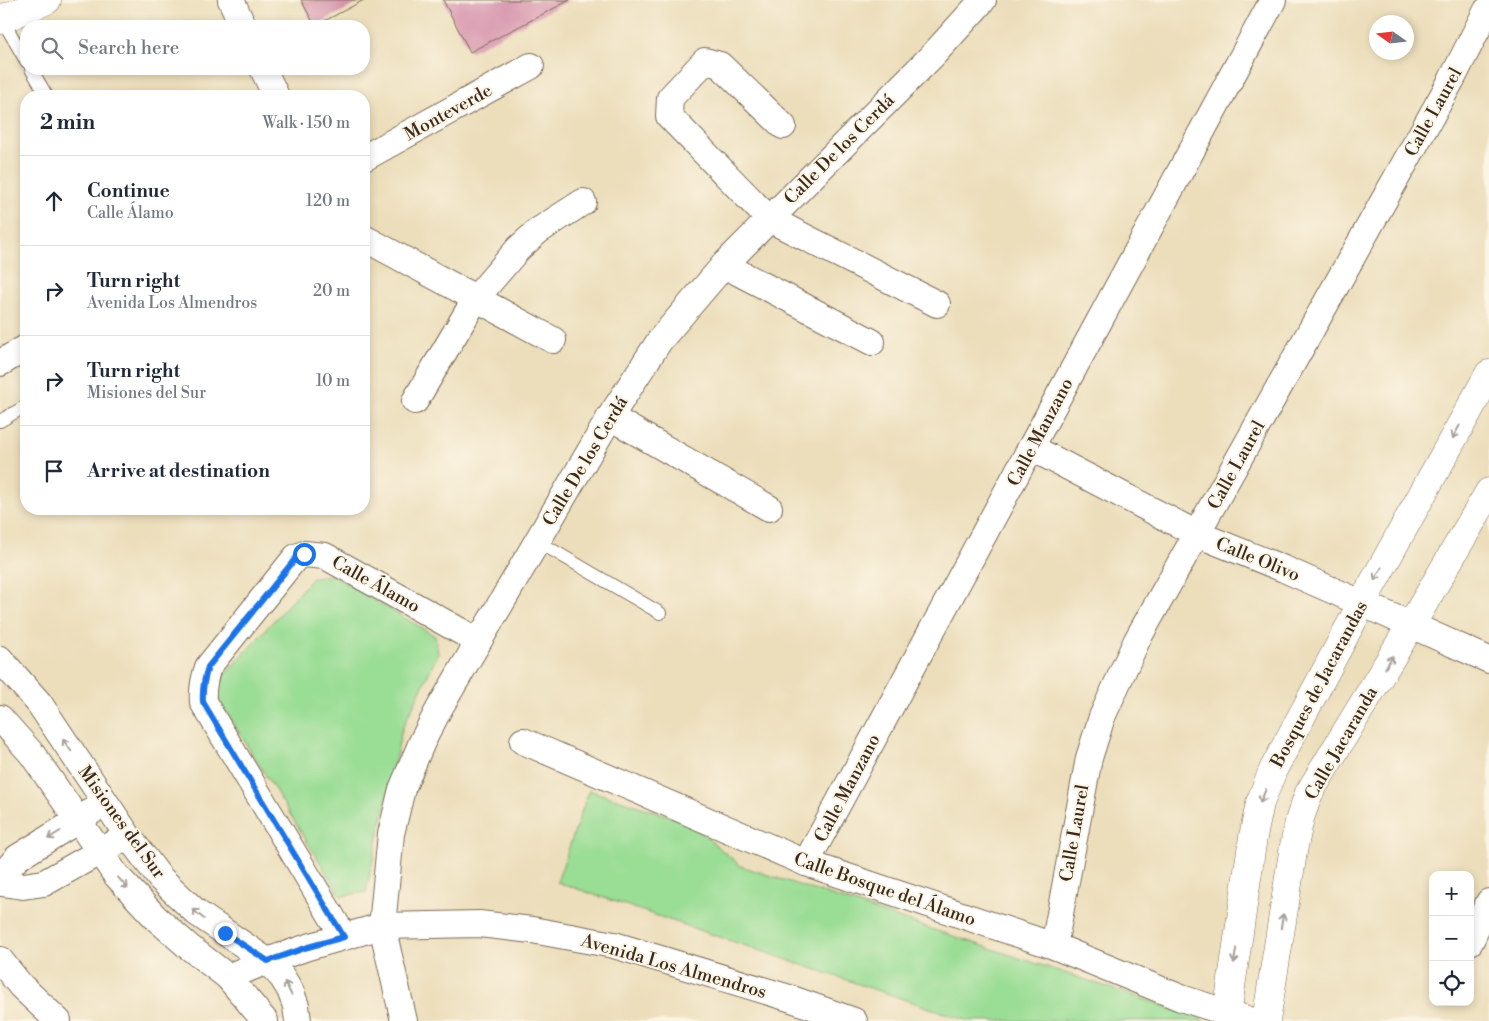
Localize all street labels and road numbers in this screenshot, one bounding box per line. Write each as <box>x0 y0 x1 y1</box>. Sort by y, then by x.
street label: Calle Laurel <box>1400 63 1468 161</box>
street label: Monteverde <box>400 79 496 146</box>
street label: Calle De los Cerdá <box>779 89 900 210</box>
street label: Calle Manzano <box>1002 374 1079 490</box>
street label: Calle De los Cerdá <box>538 391 634 530</box>
street label: Calle Laurel <box>1203 416 1271 514</box>
street label: Calle Olivo <box>1212 532 1303 587</box>
street label: Calle Álamo <box>327 551 424 618</box>
street label: Bosques de Jacarandas <box>1265 597 1373 772</box>
street label: Calle Jacaranda <box>1300 682 1384 804</box>
street label: Calle Manzano <box>809 730 886 846</box>
street label: Misiones del Sur <box>73 761 170 883</box>
street label: Calle Laurel <box>1055 782 1094 883</box>
street label: Calle Bosque del Álamo <box>791 848 979 931</box>
street label: Avenida Los Almendros <box>578 929 769 1004</box>

